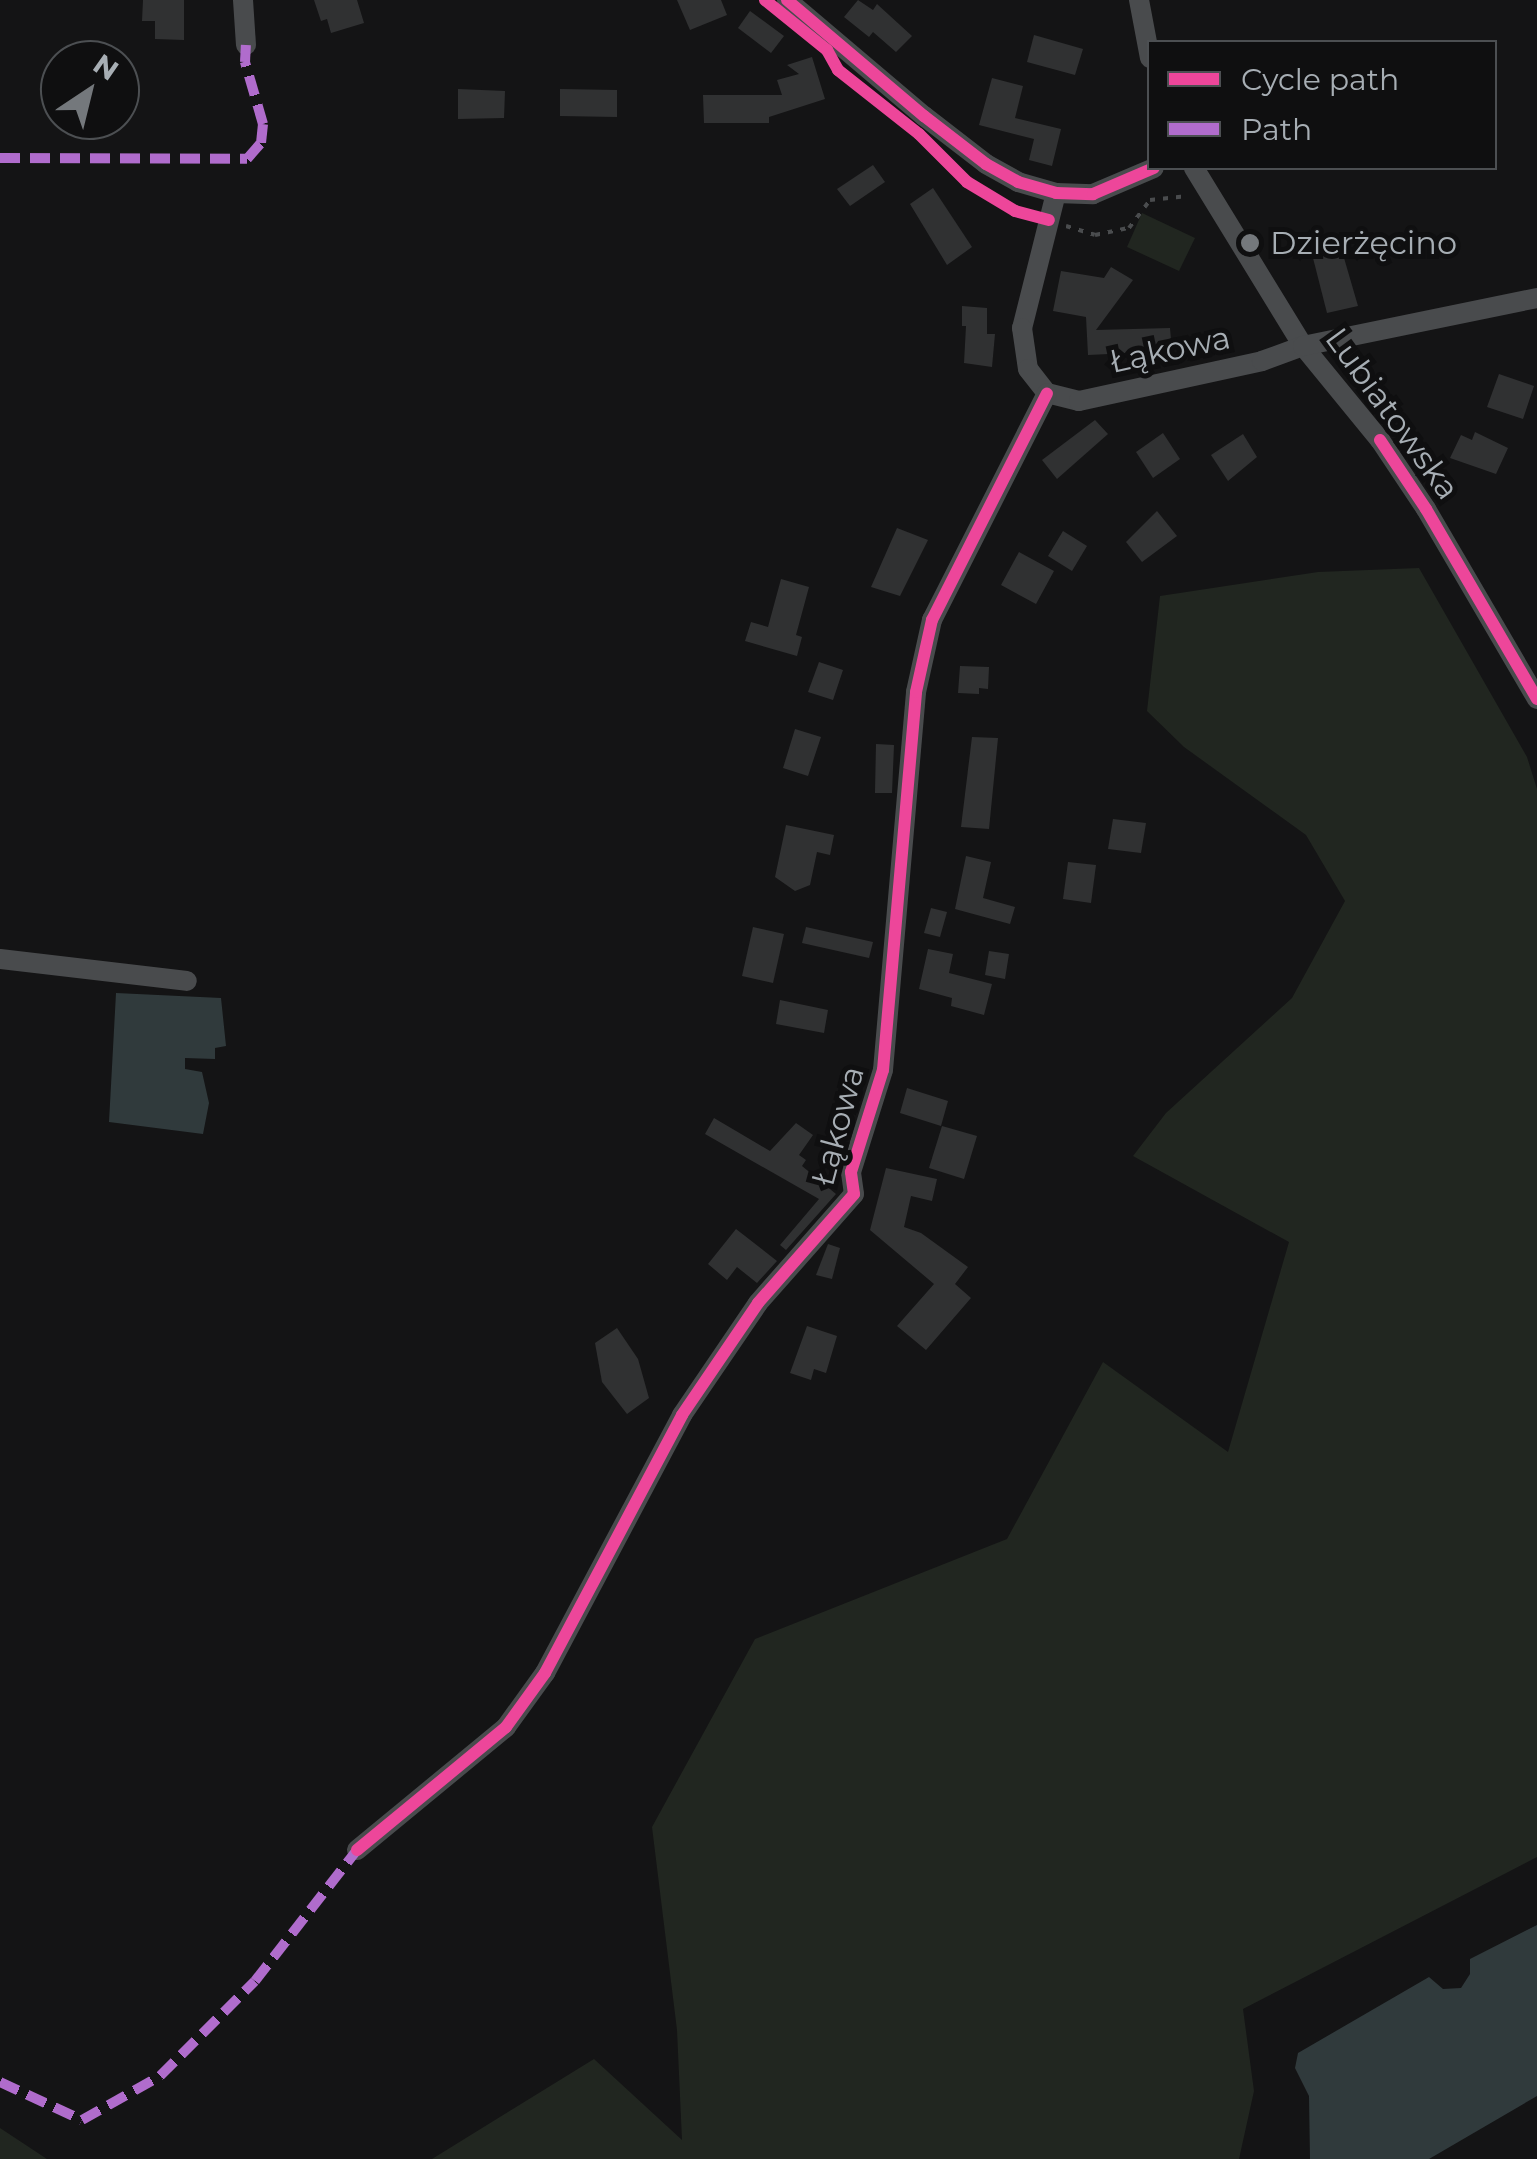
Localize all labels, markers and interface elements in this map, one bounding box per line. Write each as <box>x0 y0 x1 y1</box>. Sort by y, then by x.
north arrow <box>40 40 140 140</box>
legend <box>1147 40 1497 170</box>
text: N <box>87 47 125 87</box>
text: Cycle path <box>1241 61 1399 98</box>
text: Path <box>1241 111 1312 148</box>
place label: Dzierżęcino <box>1270 224 1457 262</box>
marker: Dzierżęcino <box>1239 232 1261 254</box>
street label: Łąkowa <box>1106 319 1234 381</box>
street label: Lubiatowska <box>1317 321 1467 507</box>
street label: Łąkowa <box>804 1062 872 1190</box>

